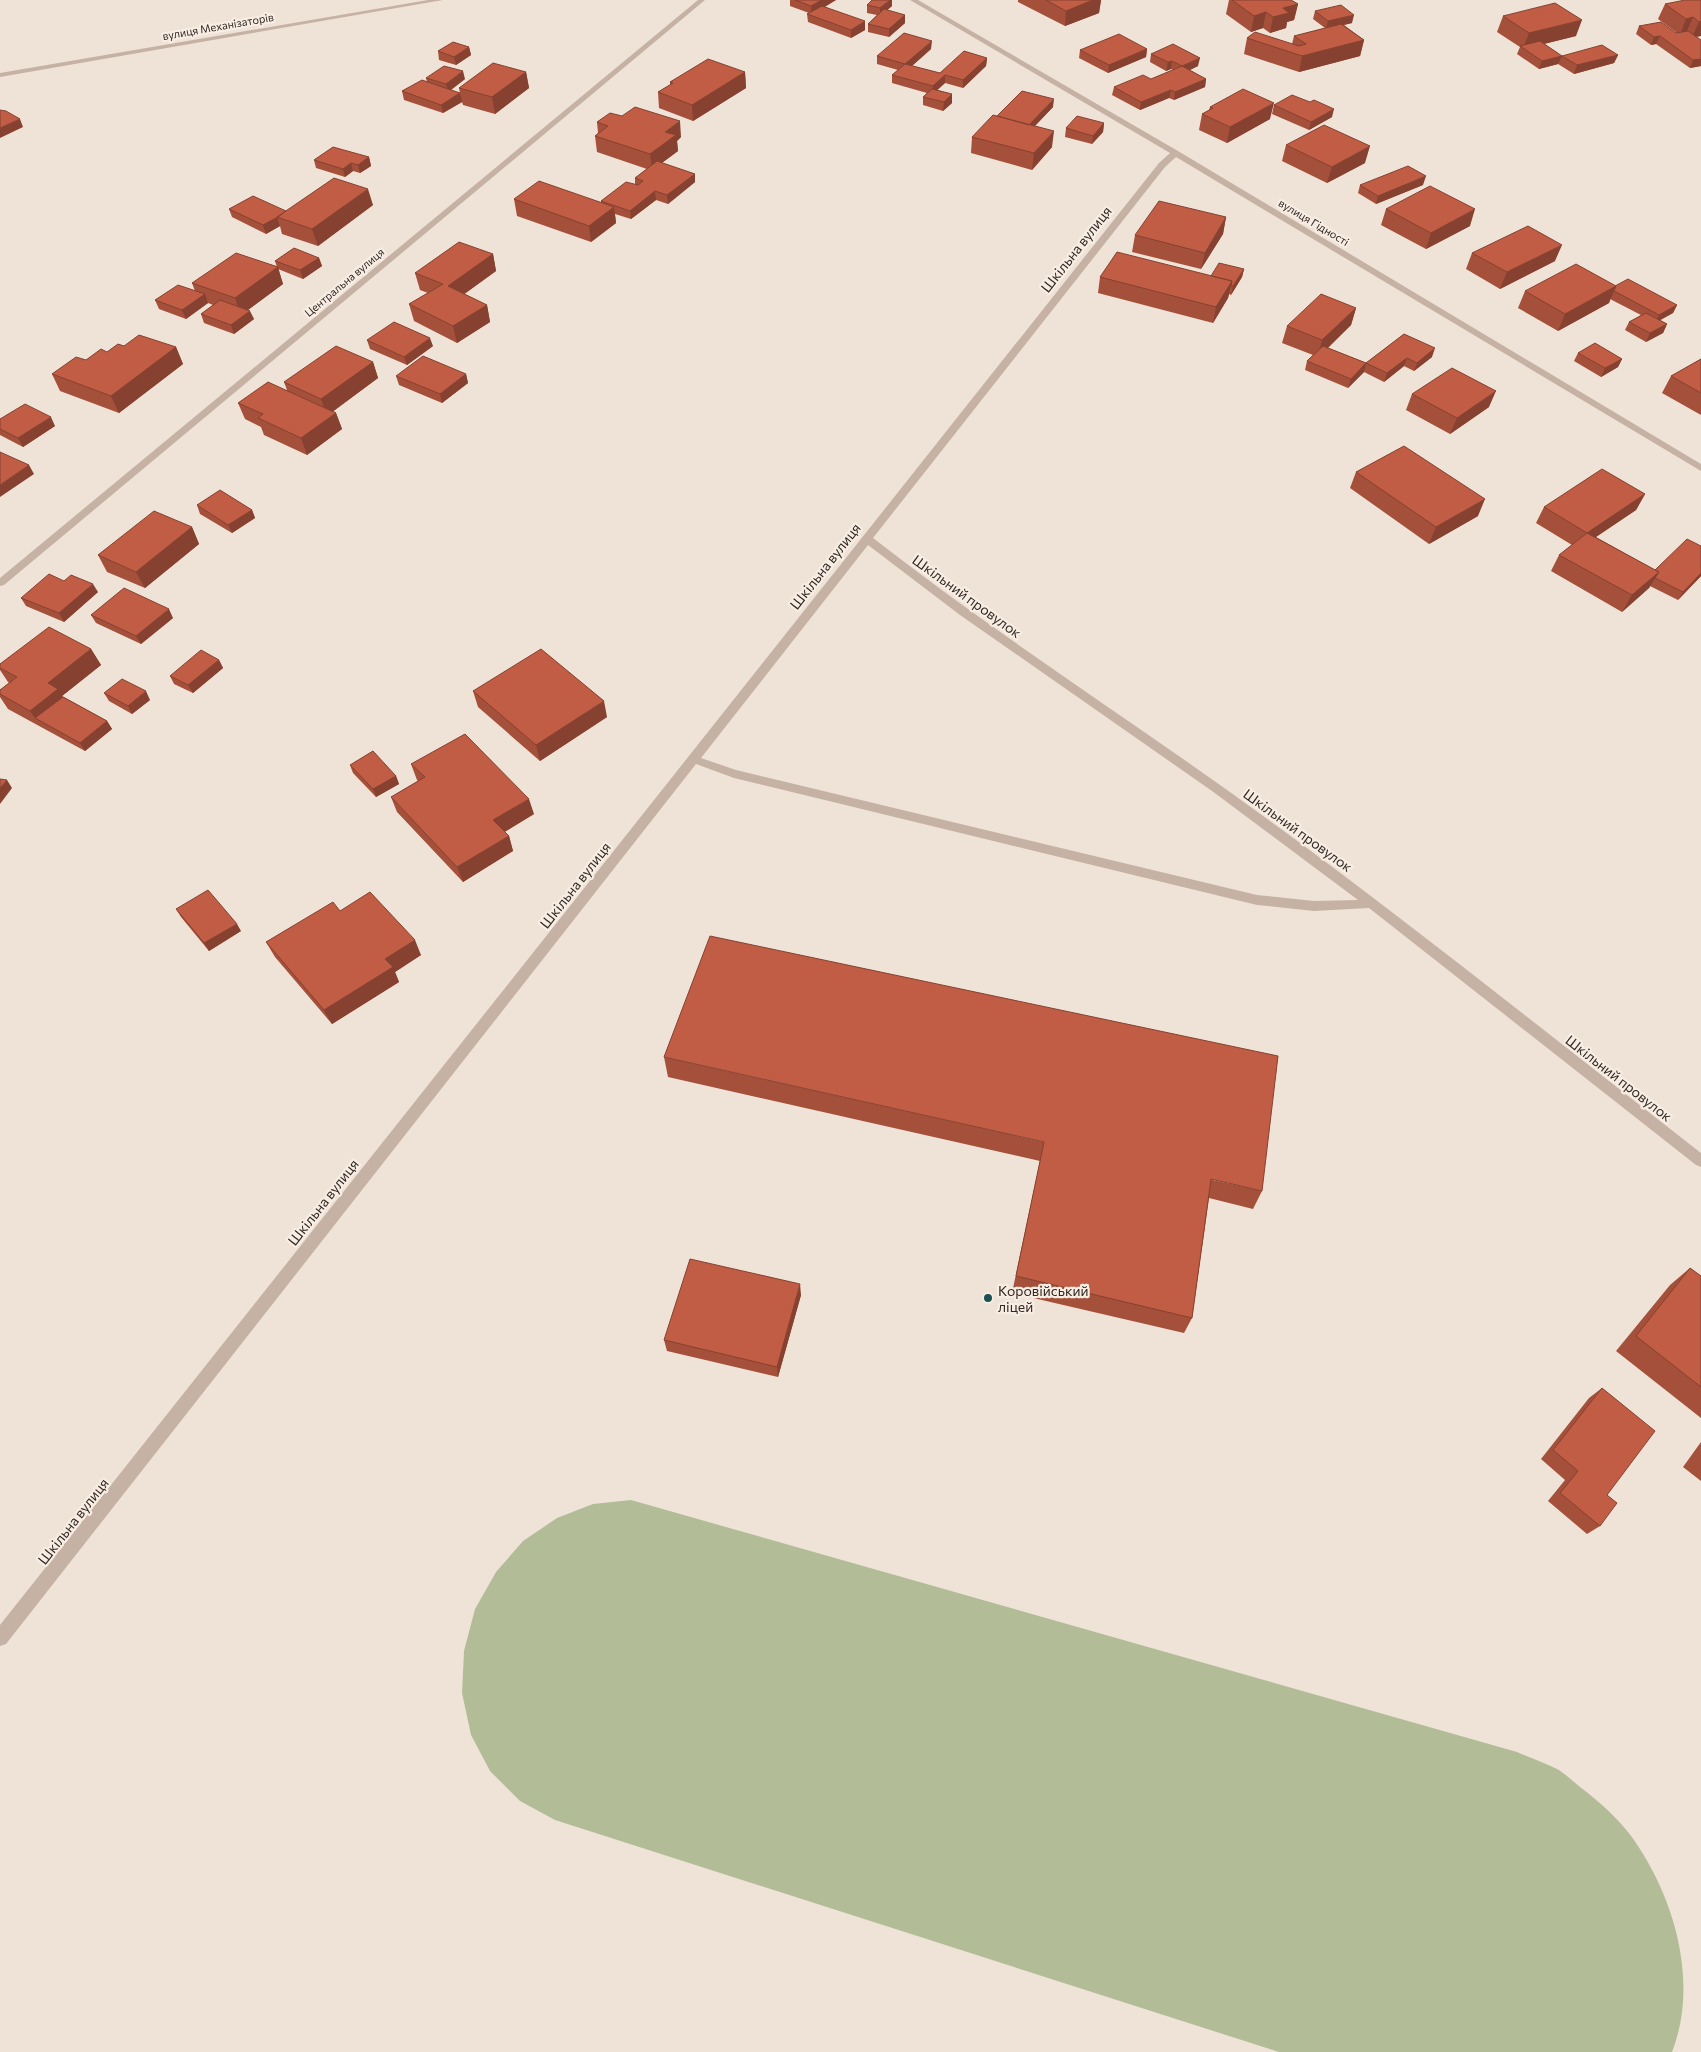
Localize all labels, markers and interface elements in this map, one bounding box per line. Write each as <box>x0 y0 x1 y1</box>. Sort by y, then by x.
street label: вулиця Механізаторів <box>161 10 275 42</box>
street label: вулиця Гідності <box>1276 196 1352 248</box>
street label: Шкільна вулиця <box>1037 203 1115 295</box>
street label: Центральна вулиця <box>302 245 386 319</box>
street label: Шкільна вулиця <box>786 520 864 612</box>
street label: Шкільний провулок <box>909 551 1025 641</box>
street label: Шкільний провулок <box>1240 785 1356 875</box>
street label: Шкільна вулиця <box>536 839 614 931</box>
street label: Шкільний провулок <box>1562 1031 1676 1125</box>
street label: Шкільна вулиця <box>284 1156 362 1248</box>
place label: Коровійський ліцей <box>998 1282 1089 1315</box>
marker: Коровійський ліцей <box>982 1292 994 1304</box>
street label: Шкільна вулиця <box>34 1475 112 1567</box>

